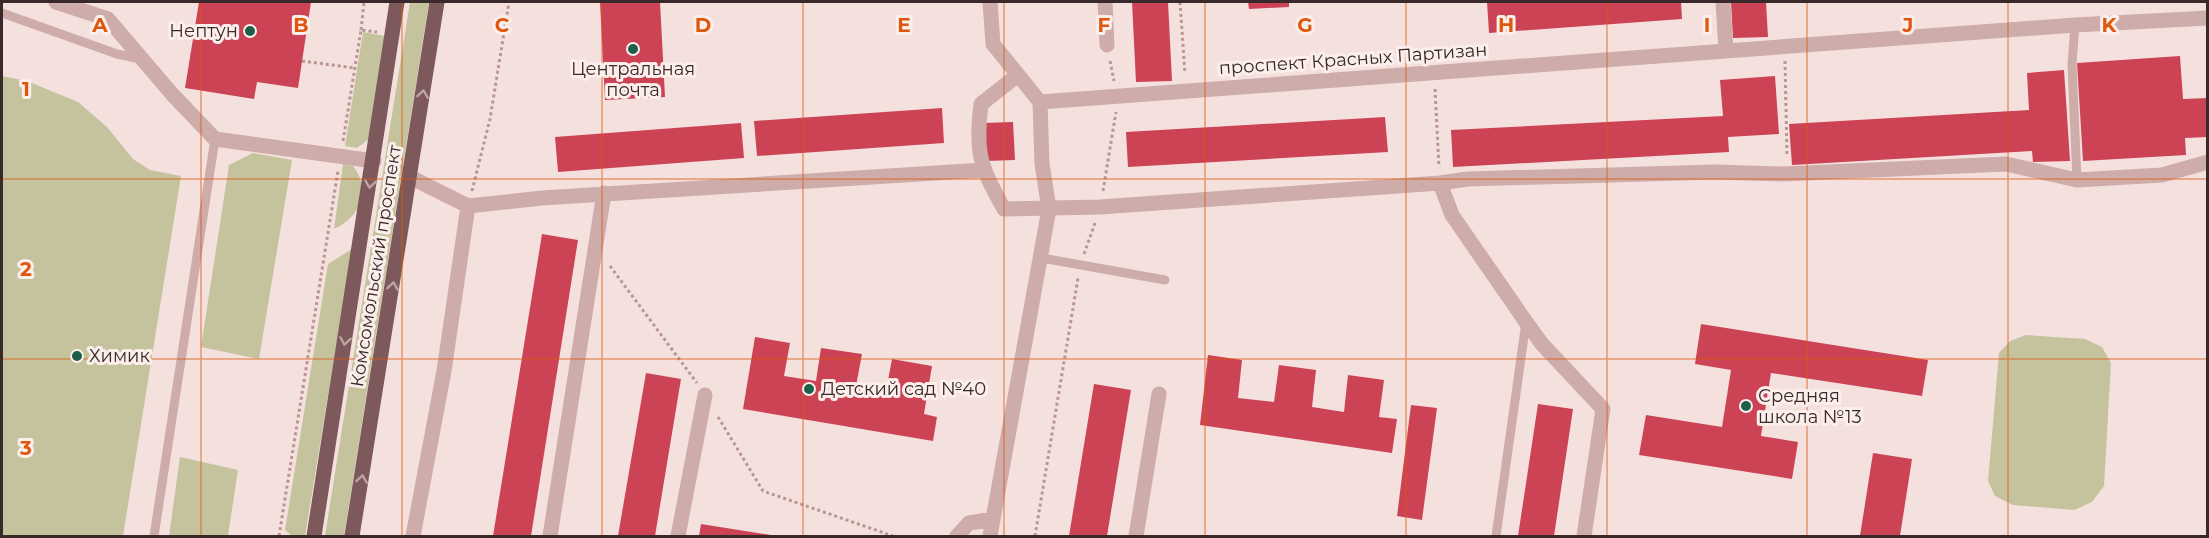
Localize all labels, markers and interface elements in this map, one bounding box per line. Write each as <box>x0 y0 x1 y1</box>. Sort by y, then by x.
text: A <box>91 13 108 37</box>
text: B <box>293 13 309 37</box>
text: C <box>495 13 510 37</box>
text: D <box>695 13 711 37</box>
text: E <box>897 13 911 37</box>
text: F <box>1098 13 1111 37</box>
text: G <box>1297 13 1313 37</box>
text: H <box>1498 13 1514 37</box>
text: I <box>1704 13 1710 37</box>
text: J <box>1902 13 1913 37</box>
text: K <box>2102 13 2118 37</box>
place label: Нептун <box>169 20 238 42</box>
marker: Нептун <box>243 24 257 38</box>
street label: проспект Красных Партизан <box>1218 39 1488 79</box>
marker: Центральная почта <box>626 42 640 56</box>
place label: Центральная почта <box>571 58 695 101</box>
text: 1 <box>22 77 30 101</box>
one-way arrow <box>416 89 429 99</box>
street label: Комсомольский проспект <box>346 143 406 388</box>
one-way arrow <box>365 179 377 189</box>
text: 2 <box>20 257 32 281</box>
one-way arrow <box>386 282 398 291</box>
one-way arrow <box>340 336 352 345</box>
place label: Химик <box>89 345 151 367</box>
marker: Химик <box>70 349 84 363</box>
place label: Детский сад №40 <box>821 378 986 400</box>
marker: Детский сад №40 <box>802 382 816 396</box>
place label: Средняя школа №13 <box>1758 385 1862 428</box>
marker: Средняя школа №13 <box>1739 399 1753 413</box>
text: 3 <box>19 436 32 460</box>
one-way arrow <box>355 474 367 483</box>

